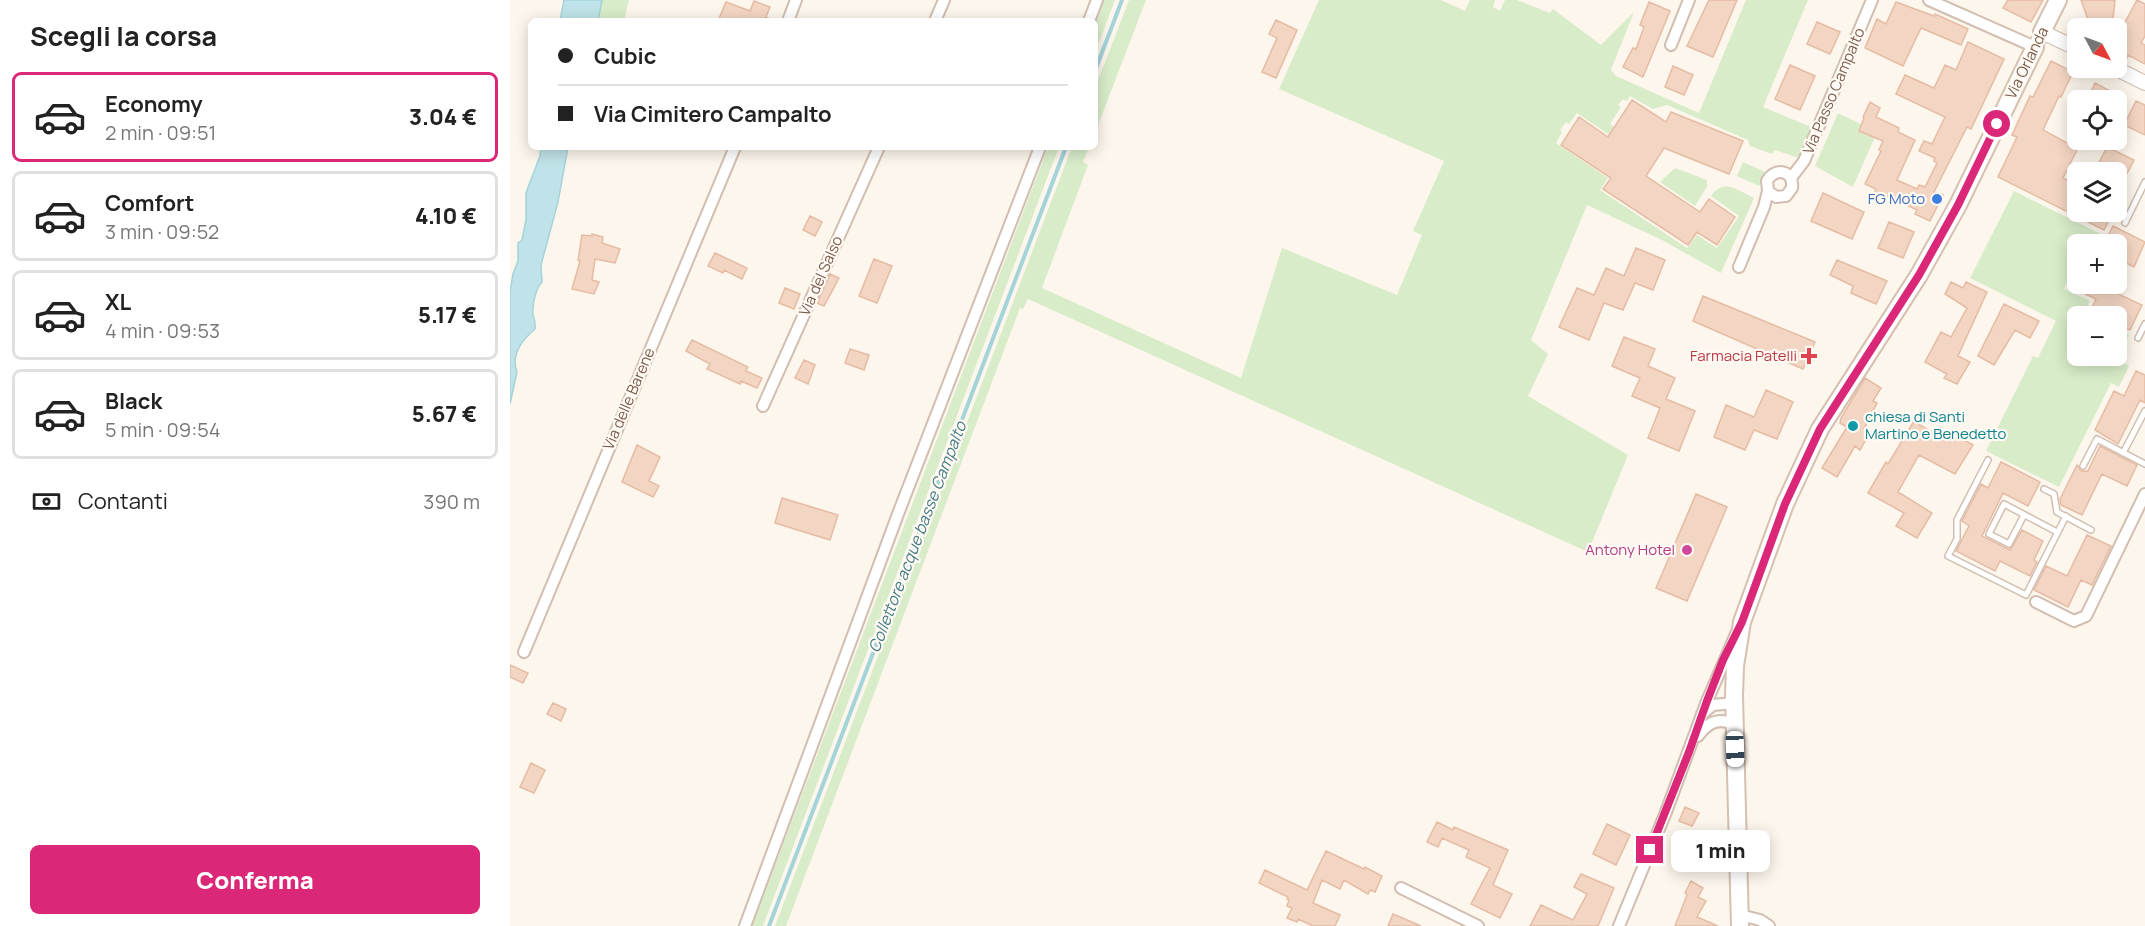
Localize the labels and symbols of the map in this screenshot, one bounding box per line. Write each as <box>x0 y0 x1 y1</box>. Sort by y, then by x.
north arrow <box>2067 18 2127 78</box>
street label: Via Orlanda <box>2000 23 2053 102</box>
street label: Via Passo Campalto <box>1797 24 1870 157</box>
route start <box>1983 110 2010 137</box>
place label: FG Moto <box>1868 188 1925 209</box>
marker: FG Moto <box>1930 192 1944 206</box>
street label: Via del Salso <box>794 232 848 319</box>
street label: Via delle Barene <box>598 344 660 453</box>
place label: Farmacia Patelli <box>1690 345 1797 366</box>
marker: Farmacia Patelli <box>1802 349 1816 363</box>
place label: chiesa di Santi Martino e Benedetto <box>1865 406 2006 444</box>
water label: Collettore acque basse Campalto <box>863 417 972 656</box>
marker: chiesa di Santi Martino e Benedetto <box>1846 419 1860 433</box>
place label: Antony Hotel <box>1585 539 1675 560</box>
marker: Antony Hotel <box>1680 543 1694 557</box>
car <box>1725 731 1745 767</box>
callout: 1 min <box>1671 829 1770 871</box>
route end <box>1636 836 1663 863</box>

